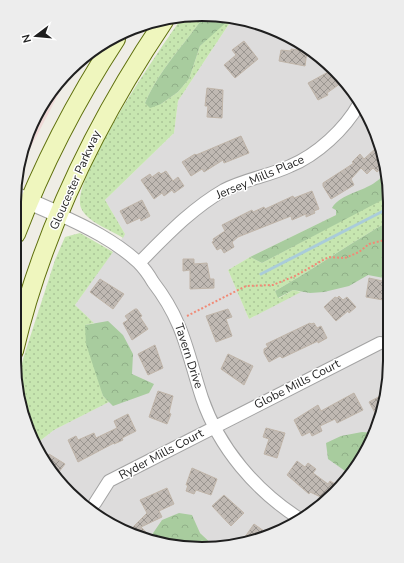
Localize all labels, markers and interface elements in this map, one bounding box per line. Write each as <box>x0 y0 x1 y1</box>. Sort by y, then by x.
north arrow <box>16 16 56 56</box>
text: N <box>19 33 35 45</box>
street label: Gloucester Parkway <box>46 127 104 232</box>
street label: Jersey Mills Place <box>213 151 306 203</box>
street label: Tavern Drive <box>171 321 207 391</box>
street label: Globe Mills Court <box>251 355 343 413</box>
street label: Ryder Mills Court <box>116 425 207 483</box>

